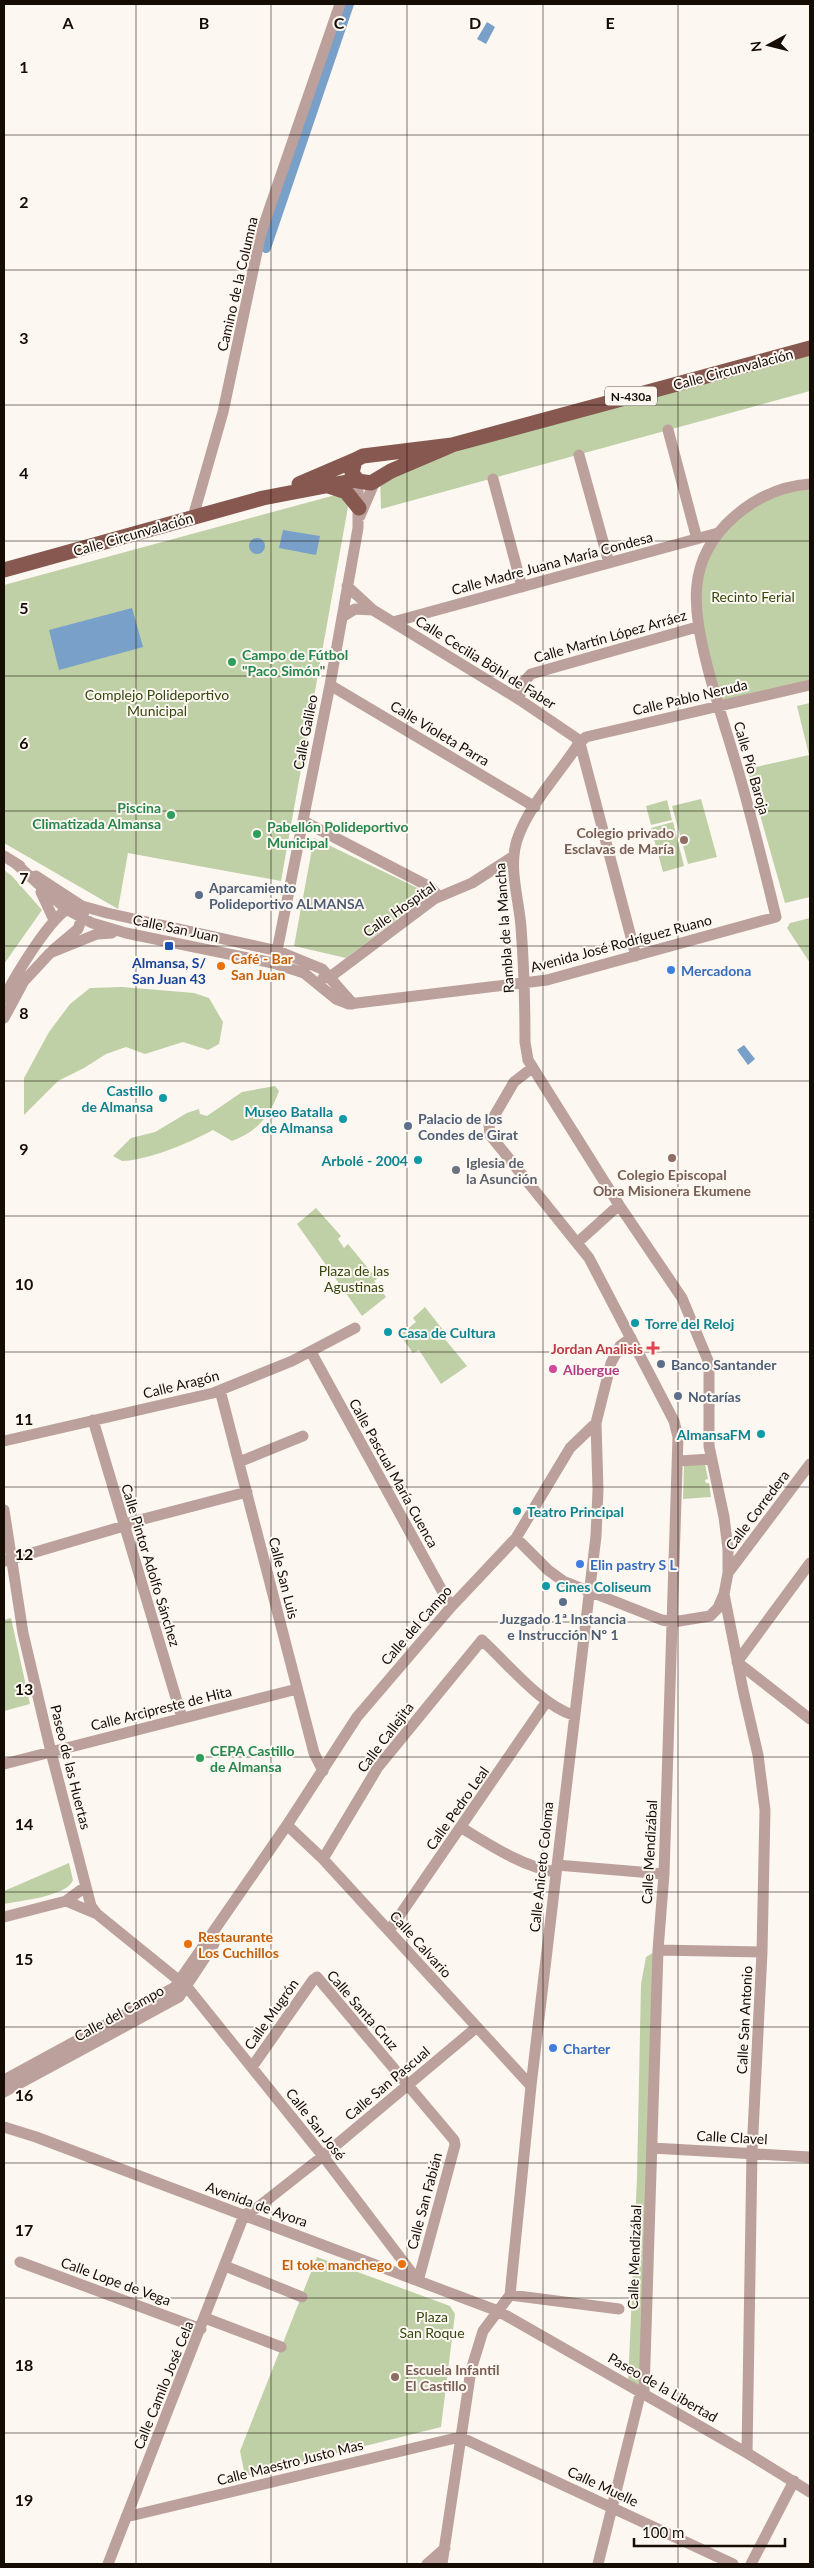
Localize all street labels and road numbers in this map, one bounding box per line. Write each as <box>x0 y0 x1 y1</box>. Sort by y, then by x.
street label: Camino de la Columna <box>213 215 261 353</box>
street label: Calle Circunvalación <box>671 345 795 393</box>
road number: N-430a <box>605 386 657 406</box>
street label: Calle Circunvalación <box>71 509 195 559</box>
street label: Calle Madre Juana María Condesa <box>450 528 655 598</box>
street label: Calle Martín López Arráez <box>532 606 688 666</box>
street label: Calle Cecilia Böhl de Faber <box>413 612 559 712</box>
street label: Calle Pablo Neruda <box>631 676 749 718</box>
street label: Calle Galileo <box>289 693 321 771</box>
street label: Calle Violeta Parra <box>387 697 493 769</box>
street label: Calle Pío Baroja <box>731 719 773 817</box>
street label: Rambla de la Mancha <box>491 862 517 994</box>
street label: Calle Hospital <box>359 878 439 940</box>
street label: Calle San Juan <box>131 911 221 945</box>
street label: Avenida José Rodríguez Ruano <box>528 911 714 975</box>
street label: Calle Aragón <box>141 1366 221 1402</box>
street label: Calle Pascual María Cuenca <box>346 1395 442 1551</box>
street label: Calle Corredera <box>721 1467 793 1553</box>
street label: Calle Pintor Adolfo Sánchez <box>118 1482 184 1648</box>
street label: Calle San Luis <box>266 1535 302 1621</box>
street label: Calle del Campo <box>377 1582 455 1668</box>
street label: Calle Arcipreste de Hita <box>89 1682 233 1734</box>
street label: Calle Callejita <box>353 1699 417 1775</box>
street label: Paseo de las Huertas <box>47 1703 95 1831</box>
street label: Calle Pedro Leal <box>422 1763 492 1853</box>
street label: Calle Mendizábal <box>638 1799 660 1905</box>
street label: Calle Aniceto Coloma <box>526 1801 556 1933</box>
street label: Calle Calvario <box>387 1907 455 1981</box>
street label: Calle San Antonio <box>733 1965 755 2075</box>
street label: Calle Santa Cruz <box>324 1967 402 2053</box>
street label: Calle Mugrón <box>240 1975 302 2053</box>
street label: Calle del Campo <box>71 1981 167 2045</box>
street label: Calle San Pascual <box>341 2043 433 2123</box>
street label: Calle San José <box>283 2085 349 2163</box>
street label: Calle Clavel <box>696 2127 768 2147</box>
street label: Calle San Fabián <box>403 2151 445 2251</box>
street label: Avenida de Ayora <box>204 2178 310 2230</box>
street label: Calle Mendizábal <box>624 2205 644 2309</box>
street label: Calle Lope de Vega <box>59 2253 173 2309</box>
street label: Calle Camilo José Cela <box>129 2318 197 2452</box>
street label: Paseo de la Libertad <box>605 2349 721 2425</box>
street label: Calle Maestro Justo Mas <box>215 2436 365 2488</box>
street label: Calle Muelle <box>565 2462 641 2510</box>

